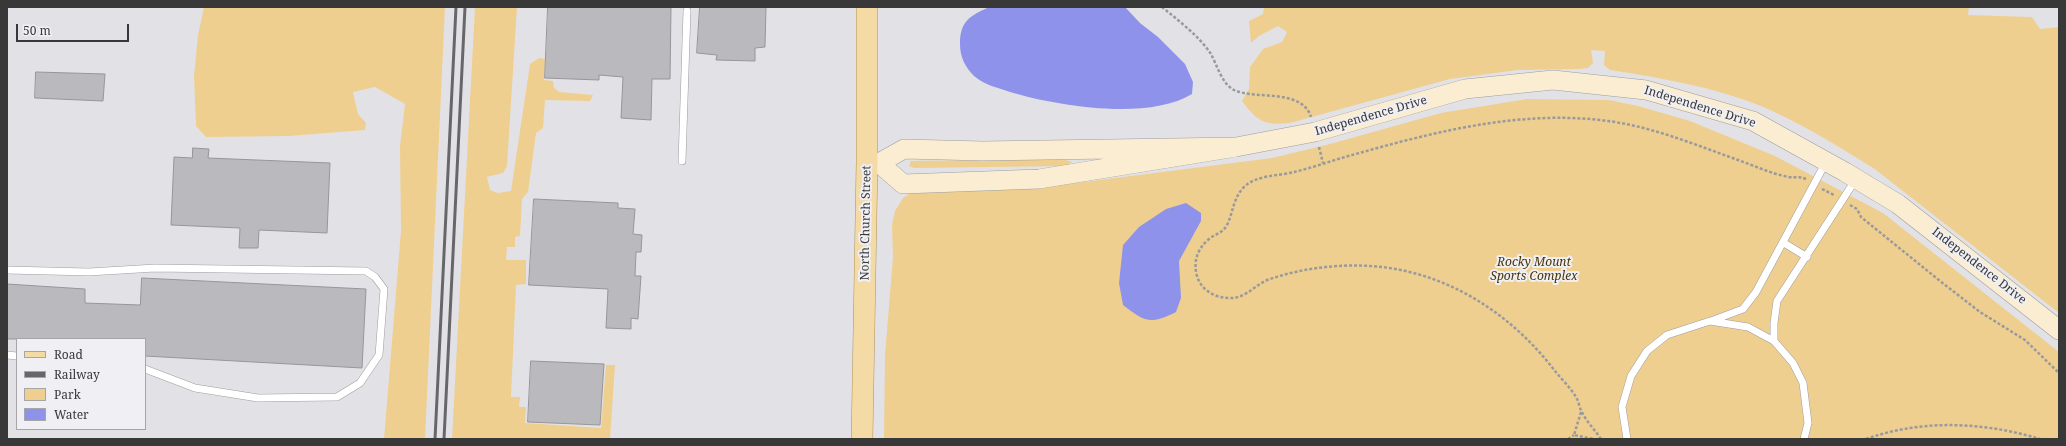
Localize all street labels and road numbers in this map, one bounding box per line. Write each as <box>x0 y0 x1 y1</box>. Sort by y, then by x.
street label: Independence Drive <box>1642 83 1758 131</box>
street label: Independence Drive <box>1313 93 1429 139</box>
street label: North Church Street <box>858 165 874 281</box>
street label: Independence Drive <box>1929 225 2029 307</box>

